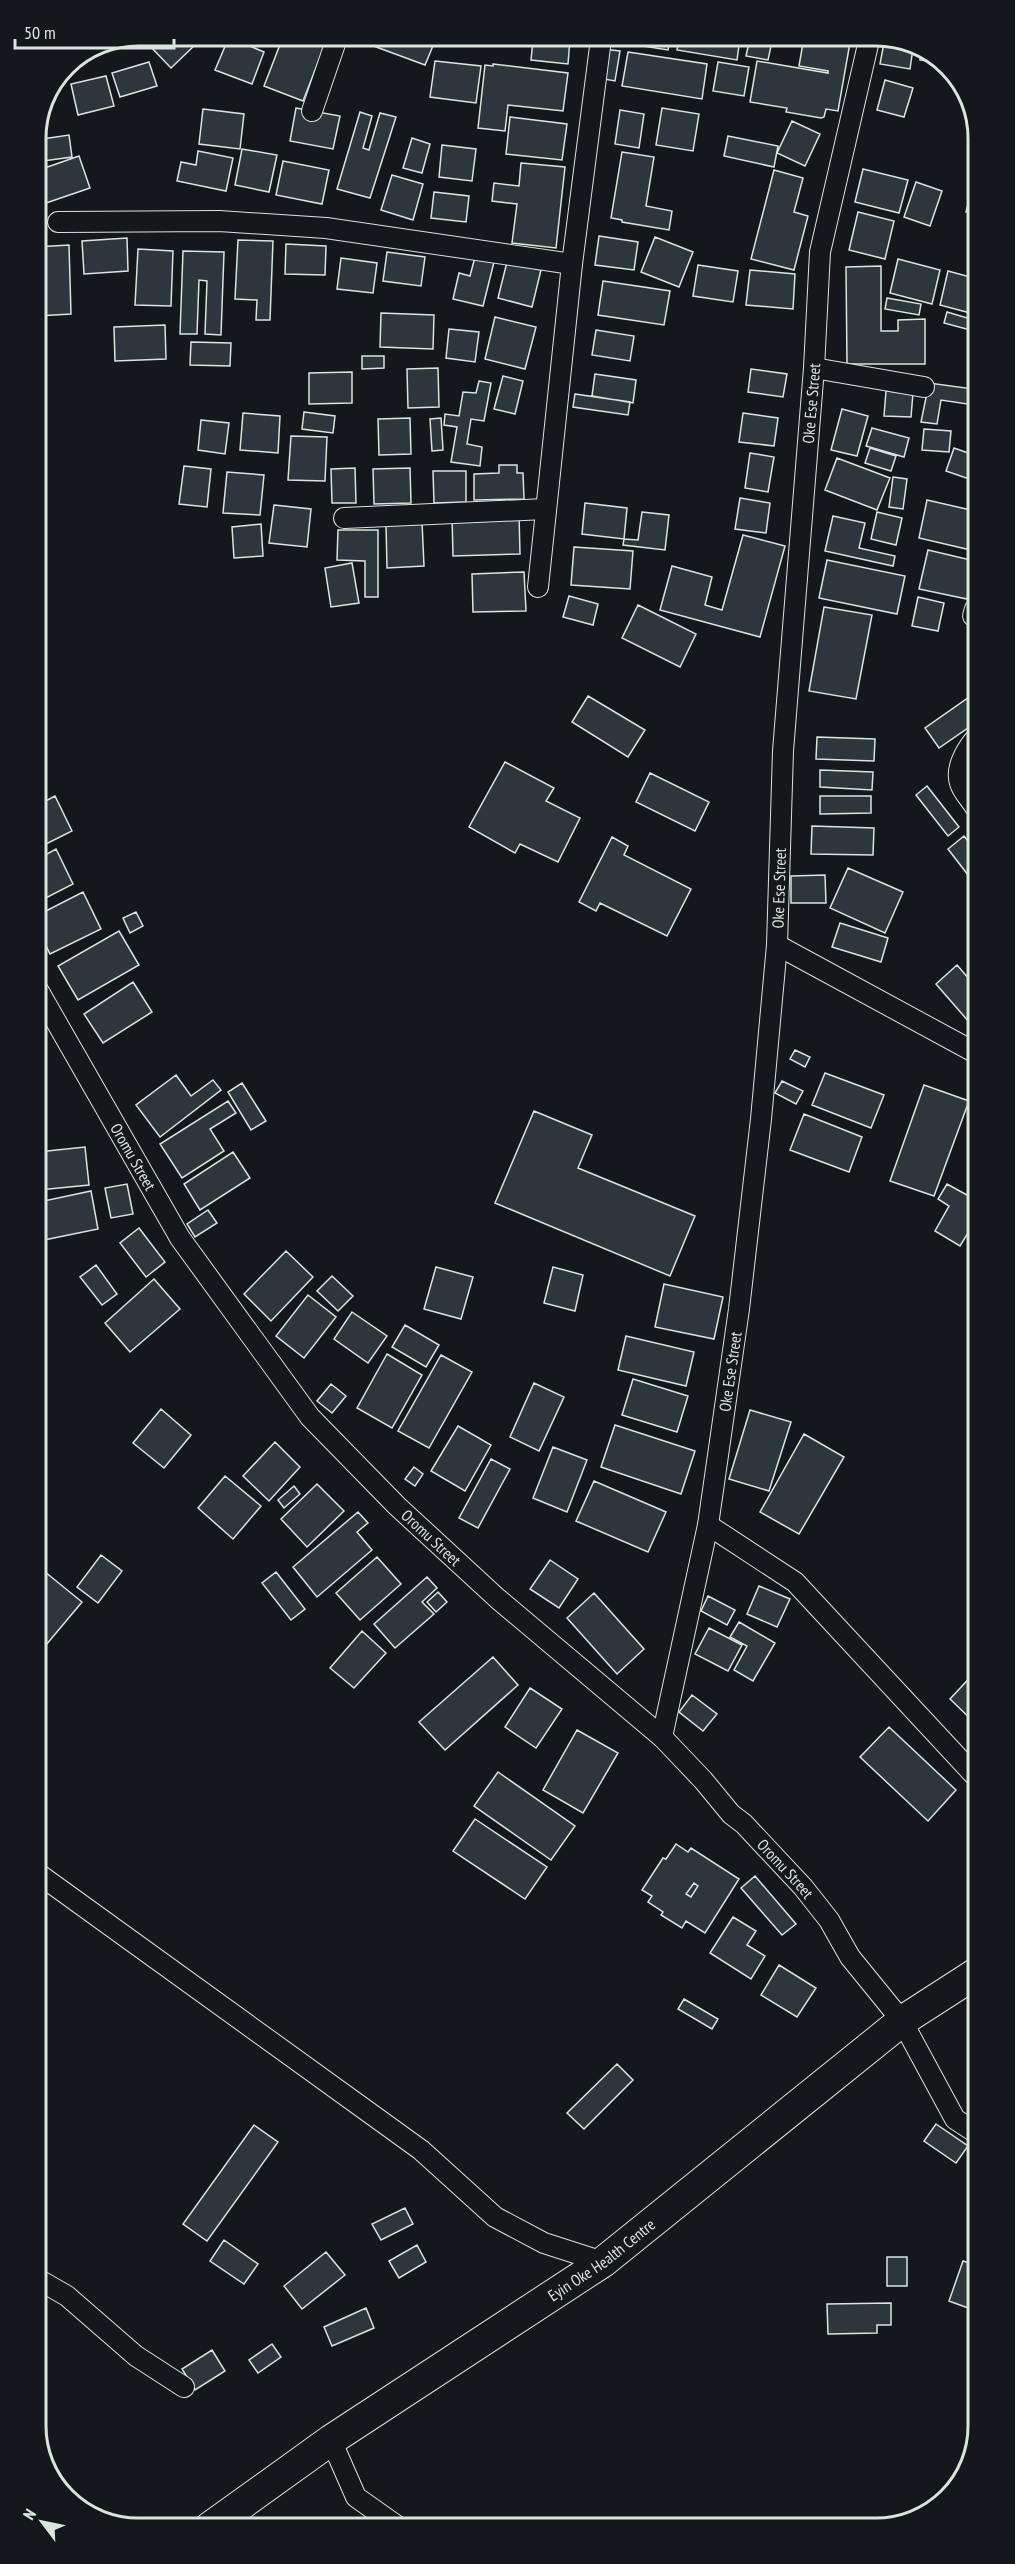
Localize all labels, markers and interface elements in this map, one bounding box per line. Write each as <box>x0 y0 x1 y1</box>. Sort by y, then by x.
scale bar <box>15 12 174 50</box>
text: 50 m <box>24 21 56 44</box>
street label: Oke Ese Street <box>798 362 824 444</box>
street label: Oke Ese Street <box>768 847 790 929</box>
street label: Oromu Street <box>106 1120 161 1194</box>
street label: Oke Ese Street <box>714 1330 746 1413</box>
street label: Oromu Street <box>397 1505 466 1570</box>
street label: Oromu Street <box>753 1835 818 1903</box>
street label: Eyin Oke Health Centre <box>544 2214 659 2305</box>
north arrow <box>12 2492 72 2552</box>
text: N <box>19 2505 40 2523</box>

